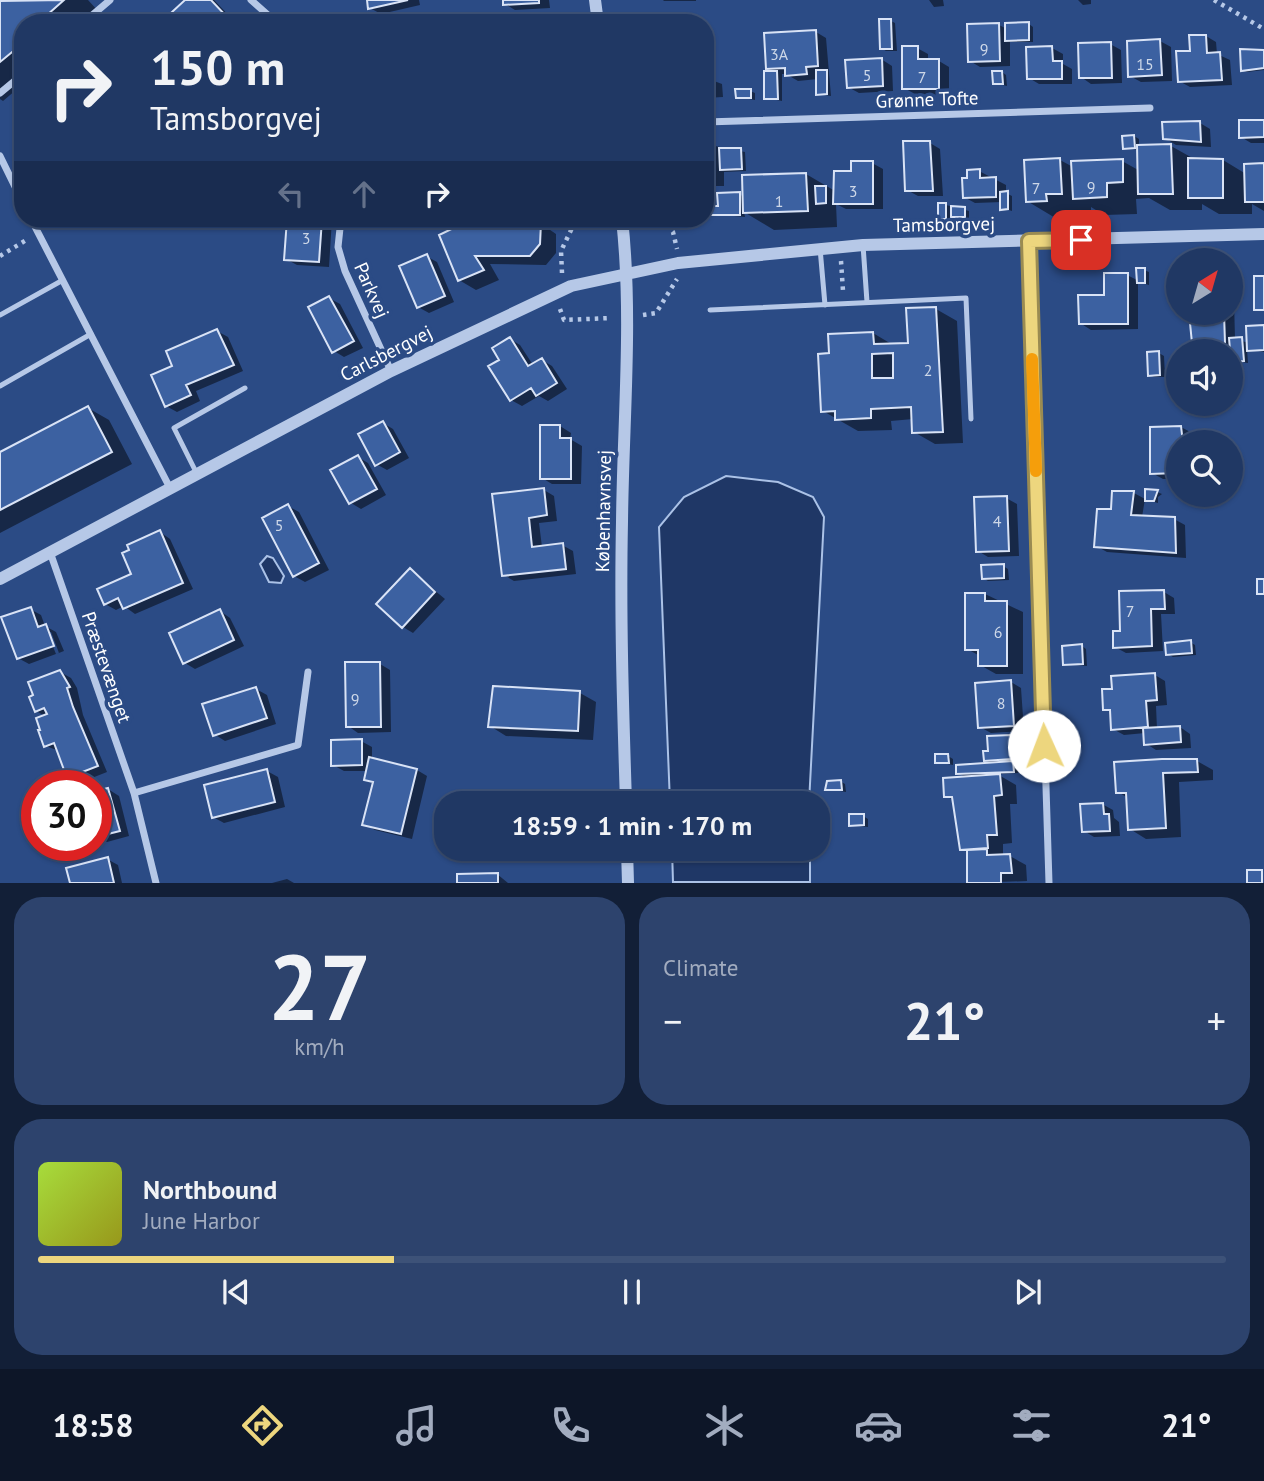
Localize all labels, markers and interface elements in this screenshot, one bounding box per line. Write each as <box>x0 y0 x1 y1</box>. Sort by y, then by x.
text: 150 m <box>150 35 285 99</box>
house number: 9 <box>980 39 988 59</box>
icon: right <box>35 42 126 133</box>
house number: 3A <box>770 44 789 64</box>
house number: 15 <box>1136 54 1154 74</box>
house number: 5 <box>863 65 871 85</box>
house number: 7 <box>918 67 926 87</box>
street label: Grønne Tofte <box>875 85 979 113</box>
text: Tamsborgvej <box>150 97 322 139</box>
icon: left <box>272 175 310 213</box>
icon: ahead <box>345 175 383 213</box>
icon: right <box>418 175 456 213</box>
house number: 9 <box>1087 177 1095 197</box>
house number: 7 <box>1032 178 1040 198</box>
house number: 3 <box>849 181 857 201</box>
house number: 1 <box>775 191 783 211</box>
pin <box>1051 210 1111 270</box>
street label: Tamsborgvej <box>893 211 995 237</box>
icon: arrive <box>1062 221 1100 259</box>
house number: 3 <box>302 228 310 248</box>
north arrow <box>1166 248 1242 326</box>
map controls <box>1166 248 1243 507</box>
street label: Parkvej <box>349 258 395 322</box>
street label: Carlsbergvej <box>336 320 436 386</box>
button: sound <box>1166 339 1243 416</box>
house number: 2 <box>924 360 932 380</box>
button: search <box>1166 430 1243 507</box>
street label: Københavnsvej <box>590 450 616 572</box>
house number: 4 <box>993 511 1002 531</box>
house number: 5 <box>275 515 283 535</box>
house number: 7 <box>1126 601 1134 621</box>
street label: Præstevænget <box>77 608 137 726</box>
house number: 6 <box>994 622 1002 642</box>
house number: 9 <box>351 689 359 709</box>
house number: 8 <box>997 693 1005 713</box>
position arrow <box>1007 709 1081 783</box>
speed limit sign: 30 <box>21 770 112 861</box>
text: 18:59 · 1 min · 170 m <box>512 809 752 842</box>
text: 27 <box>268 927 371 1045</box>
text: Climate <box>663 953 738 982</box>
text: 21° <box>904 987 985 1054</box>
text: − <box>663 996 682 1045</box>
text: + <box>1207 996 1226 1045</box>
text: km/h <box>294 1032 345 1061</box>
text: Northbound <box>143 1173 277 1206</box>
text: June Harbor <box>143 1206 260 1235</box>
icon: previous <box>217 1273 255 1311</box>
icon: pause <box>613 1273 651 1311</box>
icon: next <box>1009 1273 1047 1311</box>
icon: directions <box>238 1401 287 1450</box>
icon: music <box>392 1401 441 1450</box>
icon: phone <box>546 1401 595 1450</box>
icon: climate <box>700 1401 749 1450</box>
icon: car <box>854 1401 903 1450</box>
icon: filters <box>1007 1401 1056 1450</box>
text: 18:58 <box>52 1404 134 1446</box>
text: 21° <box>1161 1404 1212 1446</box>

